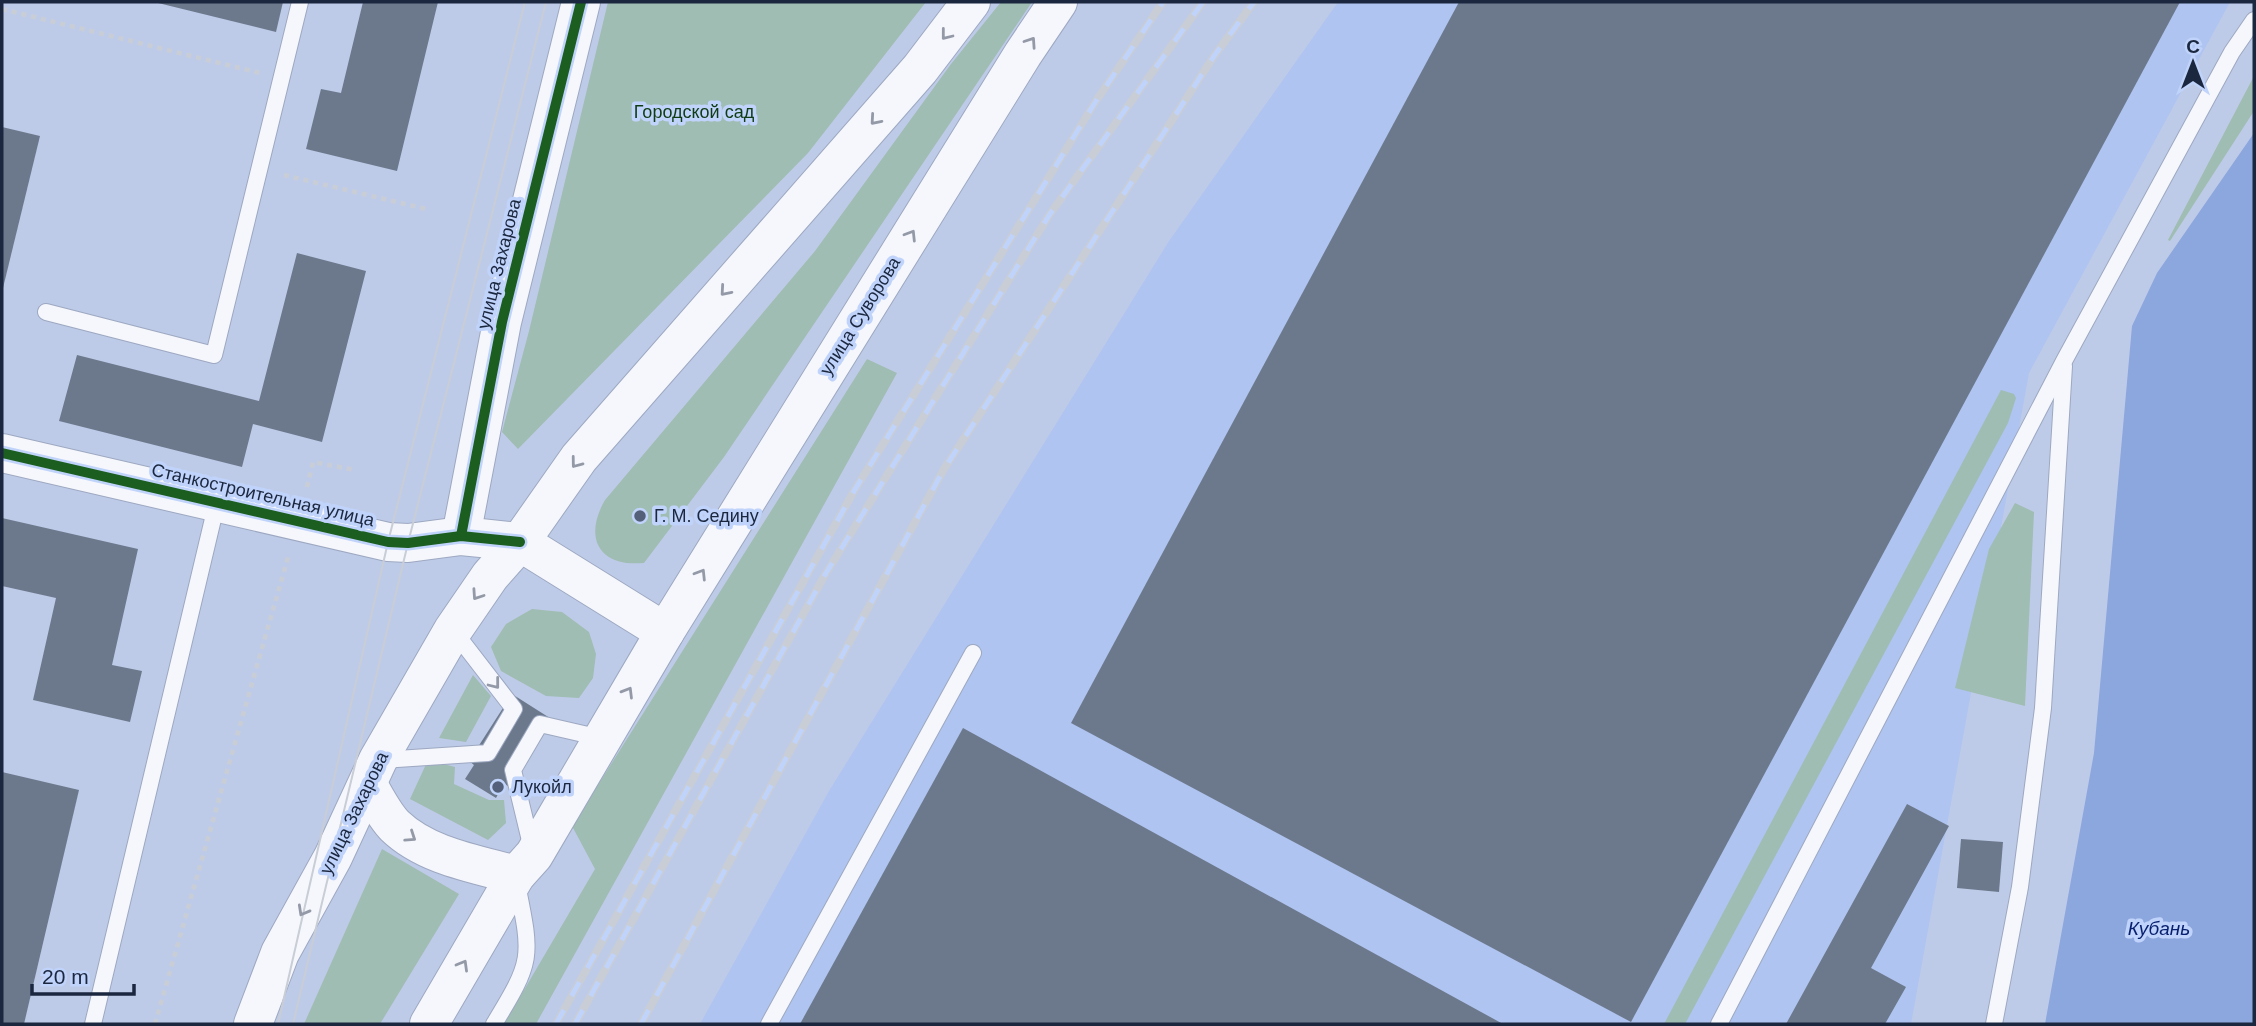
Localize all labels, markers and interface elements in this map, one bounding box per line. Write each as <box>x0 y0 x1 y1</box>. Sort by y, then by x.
one-way arrow <box>941 28 954 40</box>
north arrow <box>2158 28 2228 98</box>
one-way arrow <box>1023 36 1036 49</box>
text: С <box>2186 36 2200 57</box>
park label: Городской сад <box>634 102 755 122</box>
one-way arrow <box>871 112 883 125</box>
street label: улица Захарова <box>473 196 525 331</box>
one-way arrow <box>902 229 915 242</box>
street label: улица Суворова <box>816 253 905 379</box>
one-way arrow <box>721 283 733 296</box>
one-way arrow <box>571 455 584 468</box>
street label: Станкостроительная улица <box>150 460 377 531</box>
place label: Г. М. Седину <box>654 506 759 526</box>
marker: Г. М. Седину <box>632 508 648 524</box>
one-way arrow <box>692 569 705 582</box>
one-way arrow <box>473 587 485 600</box>
one-way arrow <box>486 677 499 689</box>
one-way arrow <box>620 686 633 699</box>
street label: улица Захарова <box>316 748 393 877</box>
place label: Лукойл <box>512 777 572 797</box>
marker: Лукойл <box>490 779 506 795</box>
one-way arrow <box>403 829 416 842</box>
one-way arrow <box>298 904 311 916</box>
water label: Кубань <box>2128 918 2190 939</box>
scale bar <box>32 953 133 997</box>
one-way arrow <box>455 960 468 973</box>
text: 20 m <box>42 965 89 988</box>

